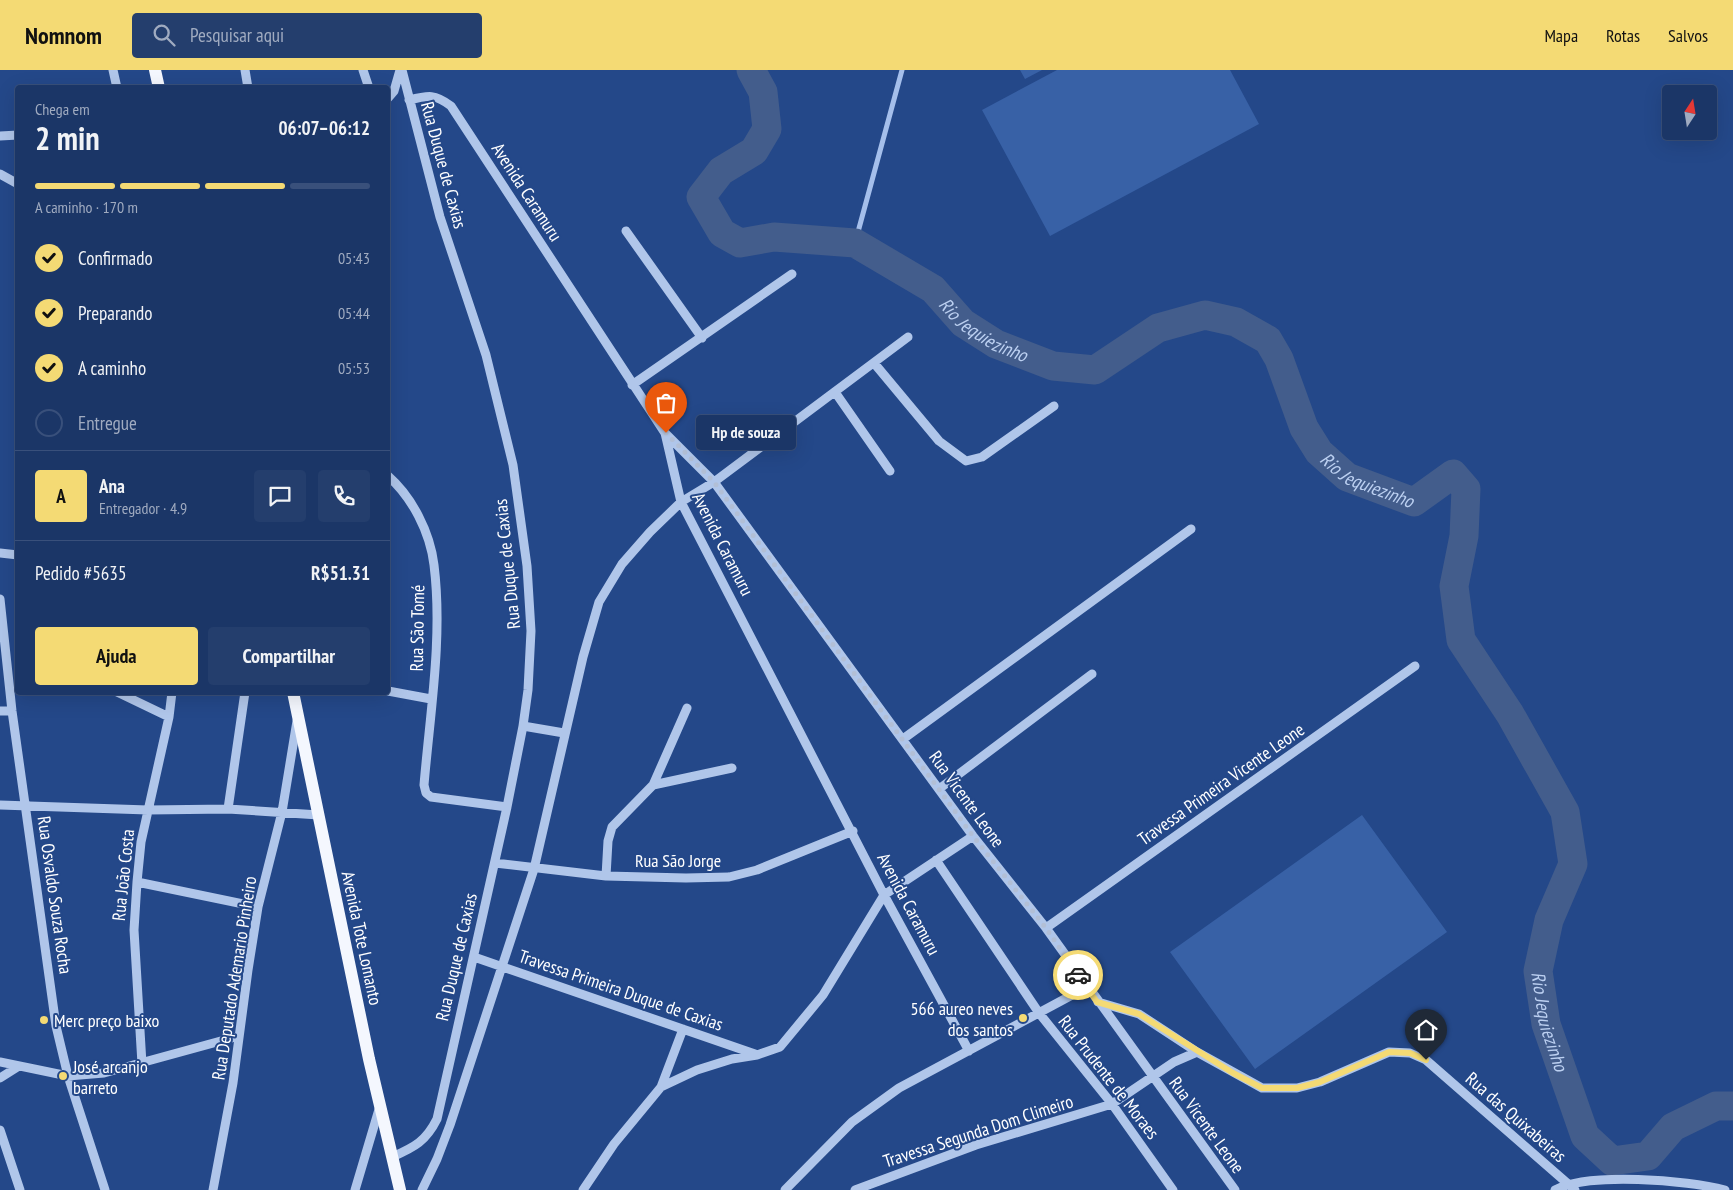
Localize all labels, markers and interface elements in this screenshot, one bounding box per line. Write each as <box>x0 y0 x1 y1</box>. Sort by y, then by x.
search box <box>132 13 482 58</box>
text: Nomnom <box>25 20 102 51</box>
icon: search <box>150 21 178 49</box>
text: Pesquisar aqui <box>190 23 284 47</box>
text: Mapa <box>1544 24 1578 47</box>
text: Rotas <box>1606 24 1640 47</box>
text: Salvos <box>1668 24 1708 47</box>
north arrow <box>1662 85 1718 140</box>
map controls <box>1662 85 1717 140</box>
text: Chega em <box>35 99 90 119</box>
street label: Rua Duque de Caxias <box>416 99 472 231</box>
text: 06:07–06:12 <box>278 116 370 140</box>
text: 2 min <box>35 117 100 159</box>
street label: Avenida Caramuru <box>487 139 567 245</box>
text: A caminho · 170 m <box>35 197 138 217</box>
icon: check <box>35 244 63 272</box>
text: Confirmado <box>78 246 153 270</box>
text: 05:43 <box>338 248 370 268</box>
water label: Rio Jequiezinho <box>934 292 1033 368</box>
icon: check <box>35 299 63 327</box>
text: Preparando <box>78 301 153 325</box>
text: 05:44 <box>338 303 370 323</box>
icon: check <box>35 354 63 382</box>
text: A caminho <box>78 356 146 380</box>
text: 05:53 <box>338 358 370 378</box>
pin <box>645 382 687 433</box>
icon: bag <box>652 389 680 417</box>
text: Entregue <box>78 411 137 435</box>
callout: Hp de souza <box>696 416 796 450</box>
text: Hp de souza <box>712 422 780 442</box>
water label: Rio Jequiezinho <box>1315 447 1419 513</box>
button: chat <box>254 470 306 522</box>
button: phone <box>318 470 370 522</box>
text: Ana <box>99 474 125 498</box>
text: A <box>56 484 66 508</box>
street label: Avenida Caramuru <box>687 489 759 599</box>
text: Entregador · 4.9 <box>99 498 187 518</box>
street label: Rua Duque de Caxias <box>489 498 525 630</box>
text: Pedido #5635 <box>35 561 126 585</box>
text: R$51.31 <box>311 561 370 585</box>
street label: Rua São Tomé <box>405 584 429 672</box>
button: Ajuda <box>35 627 198 685</box>
button: Compartilhar <box>208 627 370 685</box>
street label: Travessa Primeira Vicente Leone <box>1133 718 1309 850</box>
street label: Rua Vicente Leone <box>924 746 1010 852</box>
street label: Rua Osvaldo Souza Rocha <box>33 815 77 975</box>
street label: Rua João Costa <box>107 828 139 922</box>
street label: Rua São Jorge <box>635 849 721 872</box>
street label: Avenida Caramuru <box>872 849 946 959</box>
street label: Avenida Tote Lomanto <box>337 869 387 1007</box>
street label: Rua Deputado Ademario Pinheiro <box>207 874 262 1082</box>
street label: Rua Duque de Caxias <box>430 891 482 1023</box>
street label: Travessa Primeira Duque de Caxias <box>516 944 726 1036</box>
courier <box>1053 950 1103 1000</box>
icon: car <box>1064 961 1092 989</box>
water label: Rio Jequiezinho <box>1526 970 1574 1076</box>
place label: 566 aureo neves dos santos <box>911 997 1013 1041</box>
place label: Merc preço baixo <box>54 1009 159 1032</box>
pin <box>1405 1009 1447 1060</box>
street label: Rua Prudente de Moraes <box>1053 1010 1165 1144</box>
marker: 566 aureo neves dos santos <box>1017 1012 1029 1024</box>
marker: Merc preço baixo <box>38 1014 50 1026</box>
icon: home <box>1412 1016 1440 1044</box>
place label: José arcanjo barreto <box>72 1055 148 1099</box>
street label: Rua das Quixabeiras <box>1461 1067 1571 1167</box>
marker: José arcanjo barreto <box>57 1070 69 1082</box>
street label: Rua Vicente Leone <box>1164 1072 1250 1178</box>
street label: Travessa Segunda Dom Climeiro <box>880 1089 1076 1173</box>

